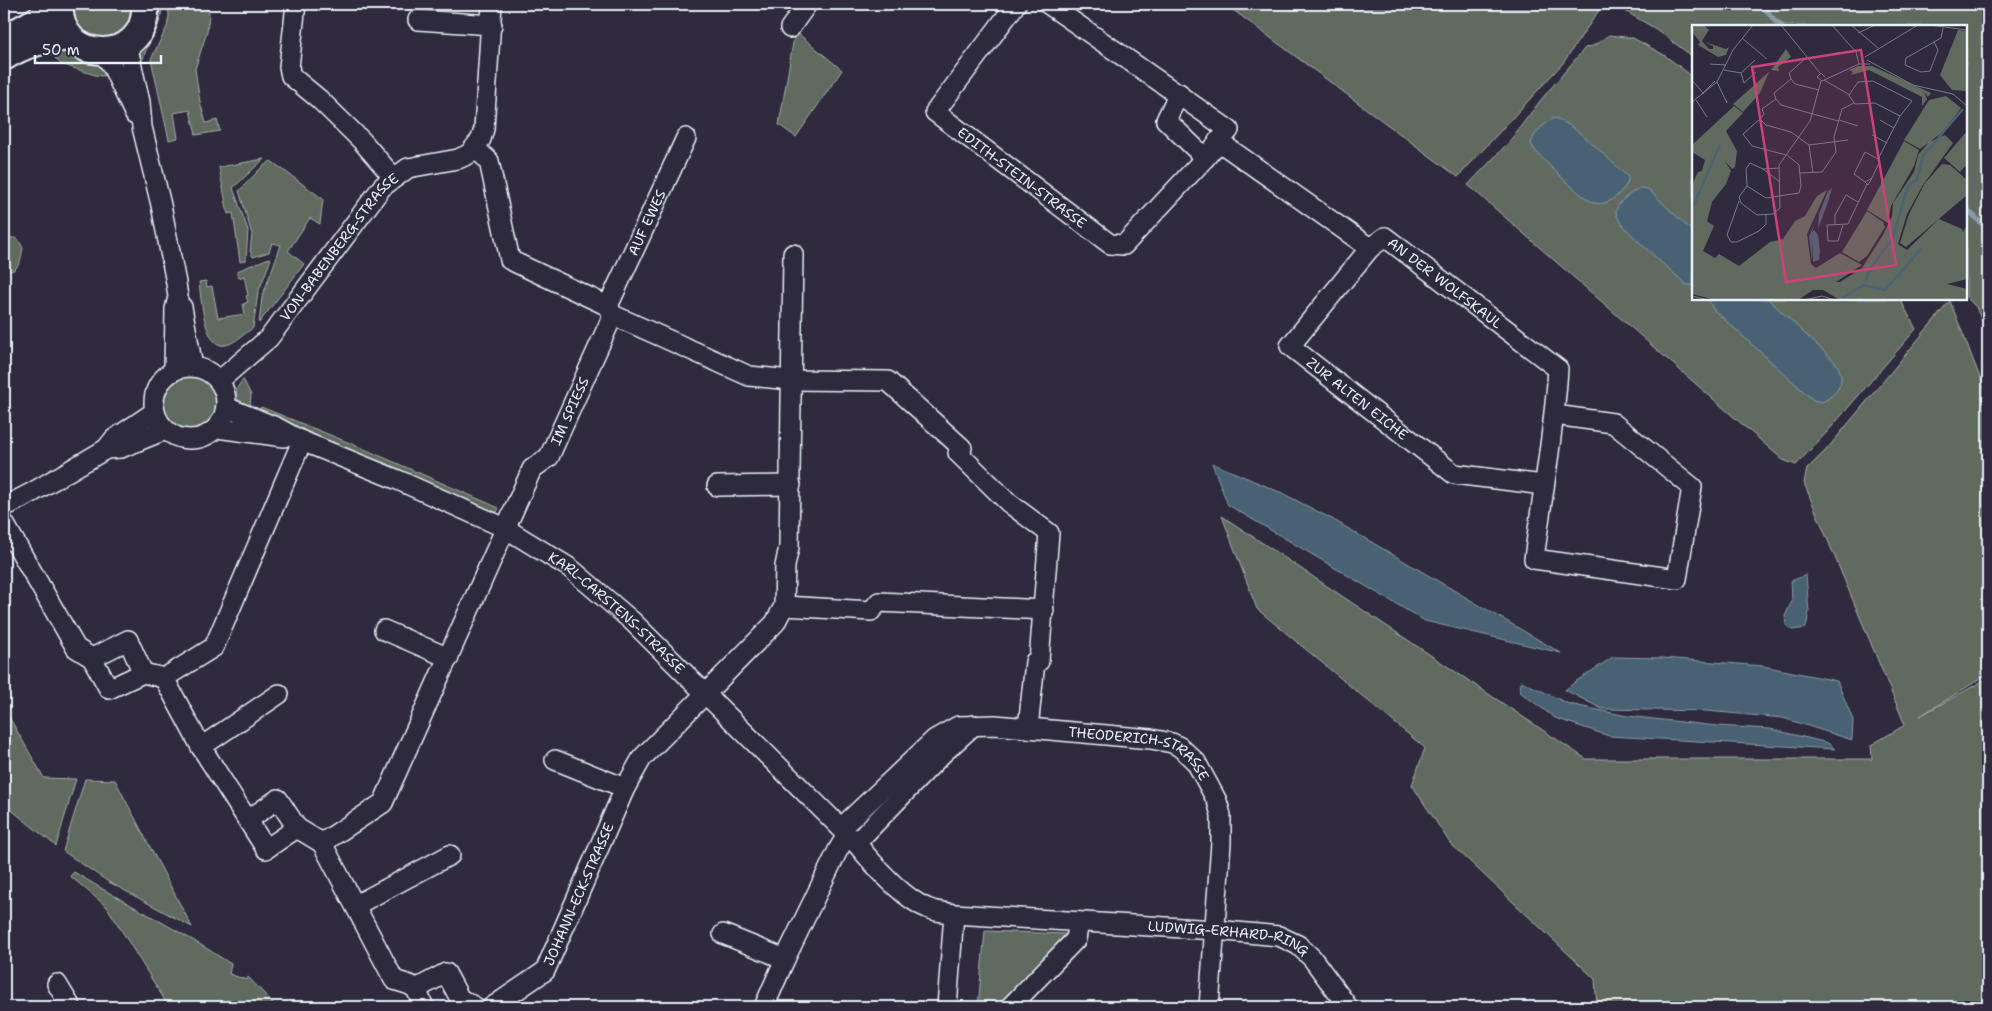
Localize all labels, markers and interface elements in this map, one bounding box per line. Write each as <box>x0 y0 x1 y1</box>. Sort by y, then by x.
inset map <box>1692 25 1967 300</box>
scale bar <box>35 32 161 64</box>
text: 50 m <box>42 40 80 60</box>
street label: EDITH-STEIN-STRASSE <box>954 123 1090 232</box>
street label: VON-BABENBERG-STRASSE <box>276 169 402 325</box>
street label: AUF EWES <box>624 187 670 258</box>
street label: AN DER WOLFSKAUL <box>1384 233 1506 332</box>
street label: ZUR ALTEN EICHE <box>1303 353 1412 444</box>
street label: IM SPIESS <box>547 374 593 448</box>
street label: KARL-CARSTENS-STRASSE <box>545 548 689 678</box>
street label: THEODERICH-STRASSE <box>1068 723 1213 784</box>
street label: JOHANN-ECK-STRASSE <box>539 820 618 968</box>
street label: LUDWIG-ERHARD-RING <box>1147 917 1313 960</box>

